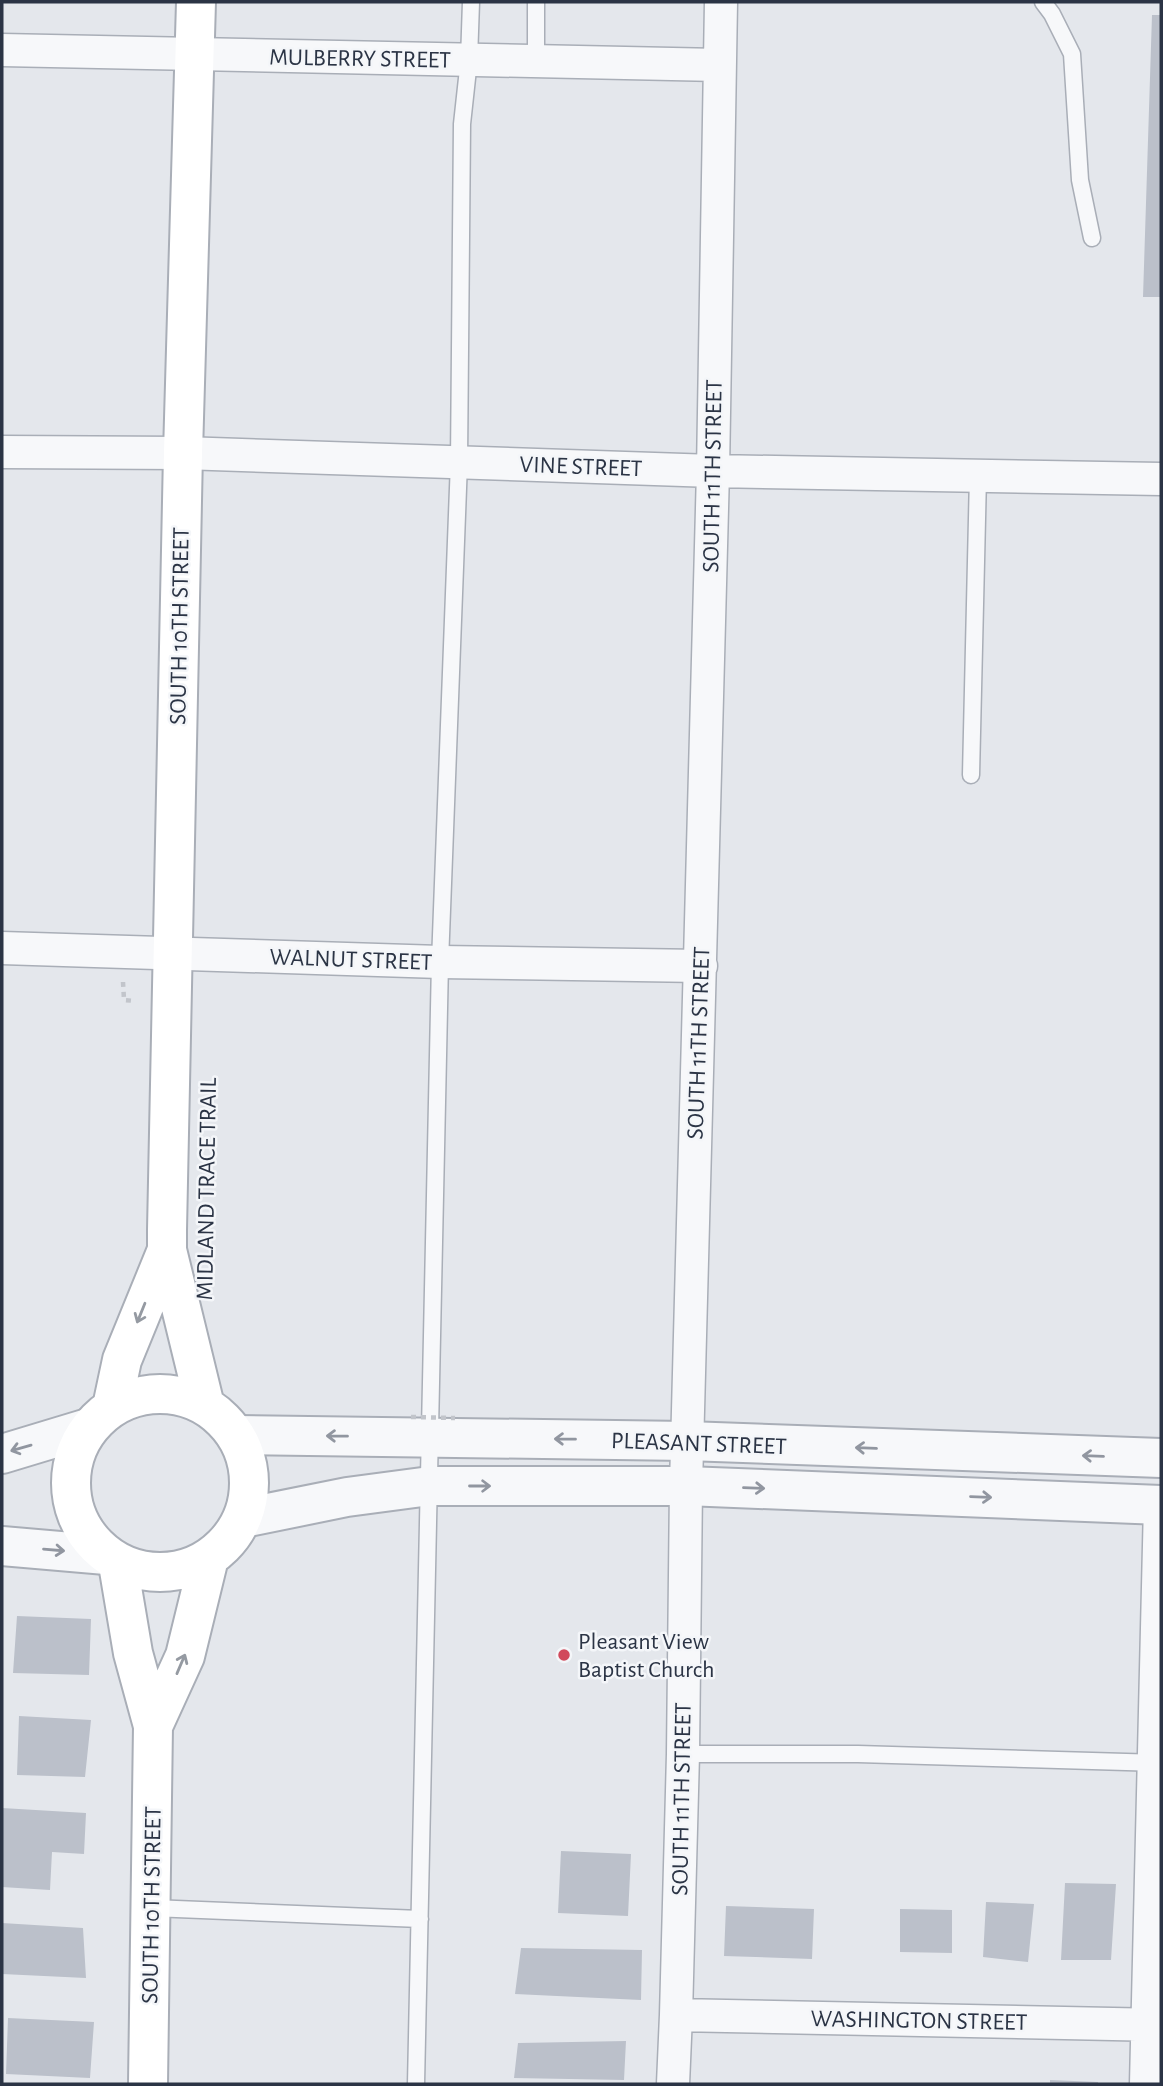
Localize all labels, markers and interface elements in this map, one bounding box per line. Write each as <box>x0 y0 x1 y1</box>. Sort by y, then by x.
street label: MULBERRY STREET <box>269 45 451 73</box>
street label: SOUTH 11TH STREET <box>699 379 727 573</box>
street label: VINE STREET <box>519 453 643 481</box>
street label: SOUTH 10TH STREET <box>166 527 194 725</box>
street label: WALNUT STREET <box>269 945 433 975</box>
street label: SOUTH 11TH STREET <box>684 946 714 1140</box>
street label: MIDLAND TRACE TRAIL <box>193 1078 221 1300</box>
one-way arrow <box>134 1302 147 1324</box>
street label: PLEASANT STREET <box>611 1429 787 1459</box>
one-way arrow <box>326 1430 349 1443</box>
one-way arrow <box>554 1432 577 1446</box>
one-way arrow <box>854 1442 877 1455</box>
one-way arrow <box>11 1443 33 1456</box>
one-way arrow <box>1082 1449 1105 1463</box>
one-way arrow <box>468 1479 491 1493</box>
one-way arrow <box>742 1482 765 1495</box>
one-way arrow <box>969 1491 992 1504</box>
one-way arrow <box>42 1544 65 1557</box>
place label: Pleasant View Baptist Church <box>578 1630 715 1682</box>
marker: Pleasant View Baptist Church <box>556 1647 572 1663</box>
one-way arrow <box>175 1654 188 1675</box>
street label: SOUTH 11TH STREET <box>668 1702 696 1896</box>
street label: SOUTH 10TH STREET <box>138 1806 166 2004</box>
street label: WASHINGTON STREET <box>810 2007 1028 2035</box>

